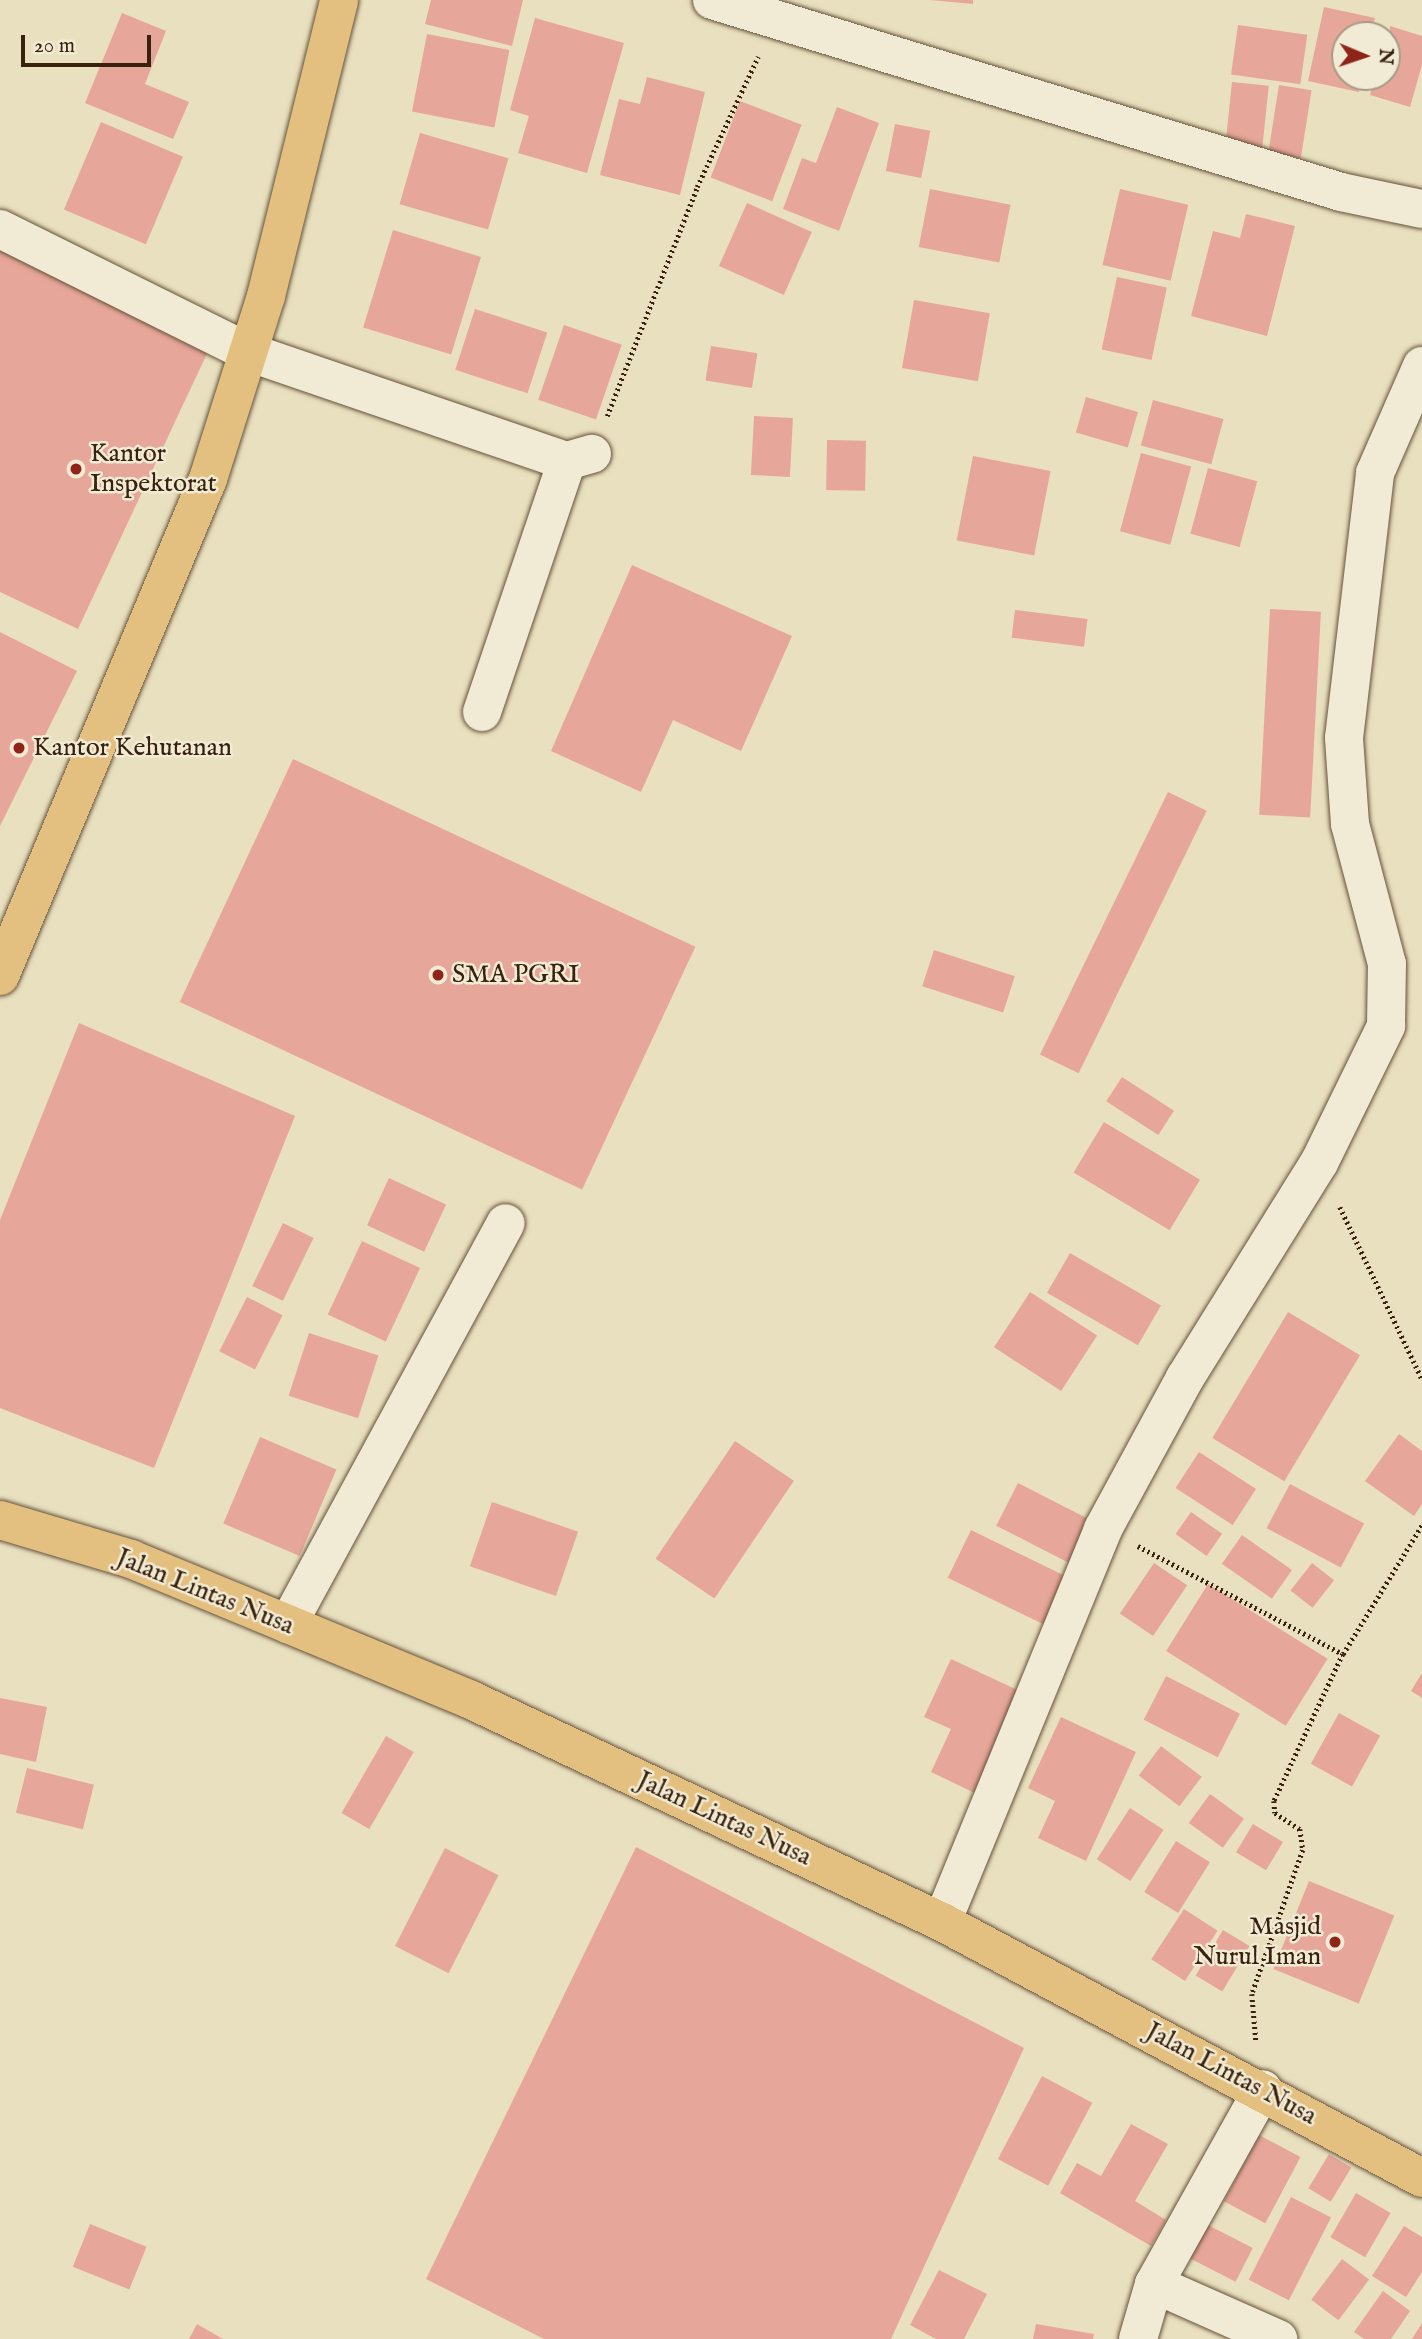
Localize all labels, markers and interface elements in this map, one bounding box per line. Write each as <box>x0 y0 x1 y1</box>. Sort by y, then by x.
scale bar <box>24 21 154 65</box>
north arrow <box>1331 21 1401 91</box>
text: 20 m <box>34 33 75 60</box>
text: N <box>1373 48 1397 65</box>
place label: Kantor Inspektorat <box>90 438 217 500</box>
marker: Kantor Inspektorat <box>68 461 84 477</box>
place label: Kantor Kehutanan <box>33 732 232 764</box>
marker: Kantor Kehutanan <box>11 740 27 756</box>
place label: SMA PGRI <box>452 959 579 991</box>
marker: SMA PGRI <box>430 967 446 983</box>
street label: Jalan Lintas Nusa <box>112 1542 298 1642</box>
street label: Jalan Lintas Nusa <box>632 1765 816 1873</box>
place label: Masjid Nurul Iman <box>1194 1911 1321 1972</box>
marker: Masjid Nurul Iman <box>1327 1934 1343 1950</box>
street label: Jalan Lintas Nusa <box>1140 2016 1322 2132</box>

